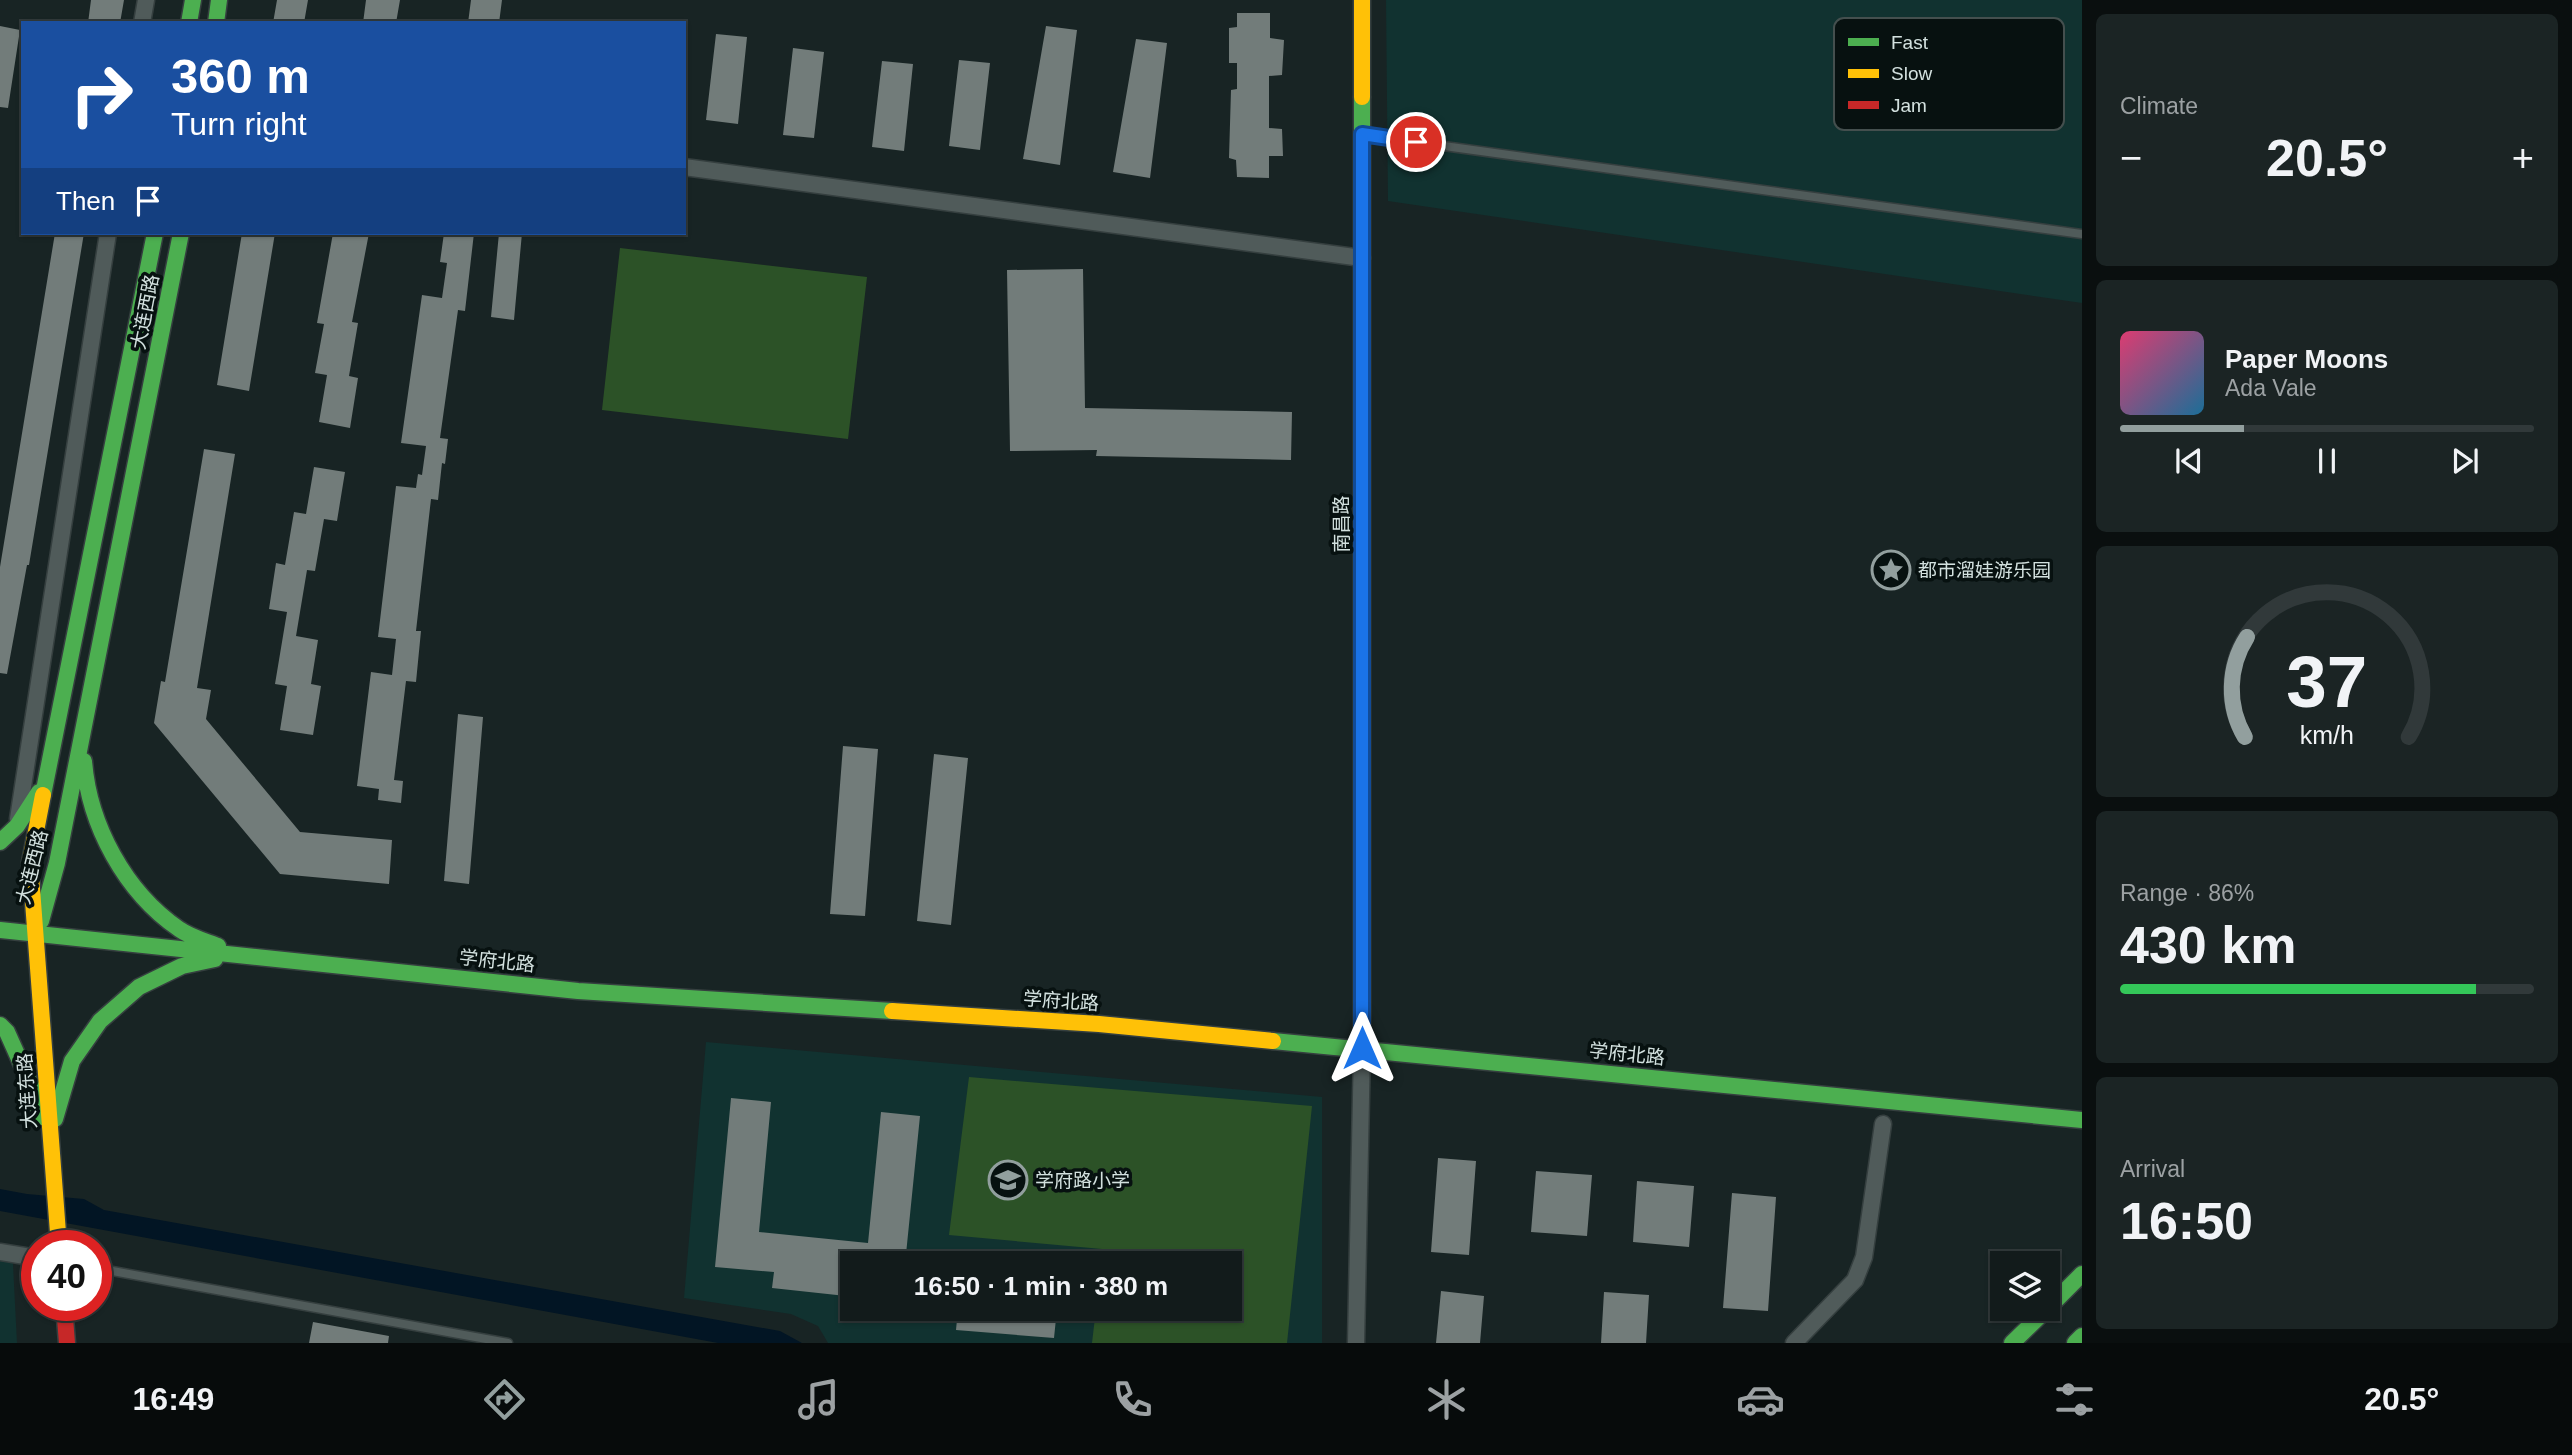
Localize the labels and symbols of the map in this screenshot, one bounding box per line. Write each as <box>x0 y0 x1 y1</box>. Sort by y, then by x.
legend <box>1834 18 2064 130</box>
text: Fast <box>1891 32 1929 53</box>
text: Slow <box>1891 63 1932 84</box>
text: Jam <box>1891 95 1927 116</box>
pin <box>1386 112 1446 172</box>
street label: 大连西路 <box>127 273 163 351</box>
street label: 南昌路 <box>1331 495 1352 553</box>
place icon: 都市溜娃游乐园 <box>1870 549 1912 591</box>
place label: 都市溜娃游乐园 <box>1918 560 2051 581</box>
street label: 大连西路 <box>13 828 51 906</box>
street label: 学府北路 <box>458 947 536 975</box>
street label: 学府北路 <box>1022 988 1100 1014</box>
position arrow <box>1325 1011 1399 1085</box>
street label: 学府北路 <box>1588 1040 1666 1068</box>
street label: 大连东路 <box>14 1052 40 1130</box>
school or university icon: 学府路小学 <box>987 1159 1029 1201</box>
place label: 学府路小学 <box>1035 1170 1130 1191</box>
speed limit sign: 40 <box>21 1230 112 1321</box>

